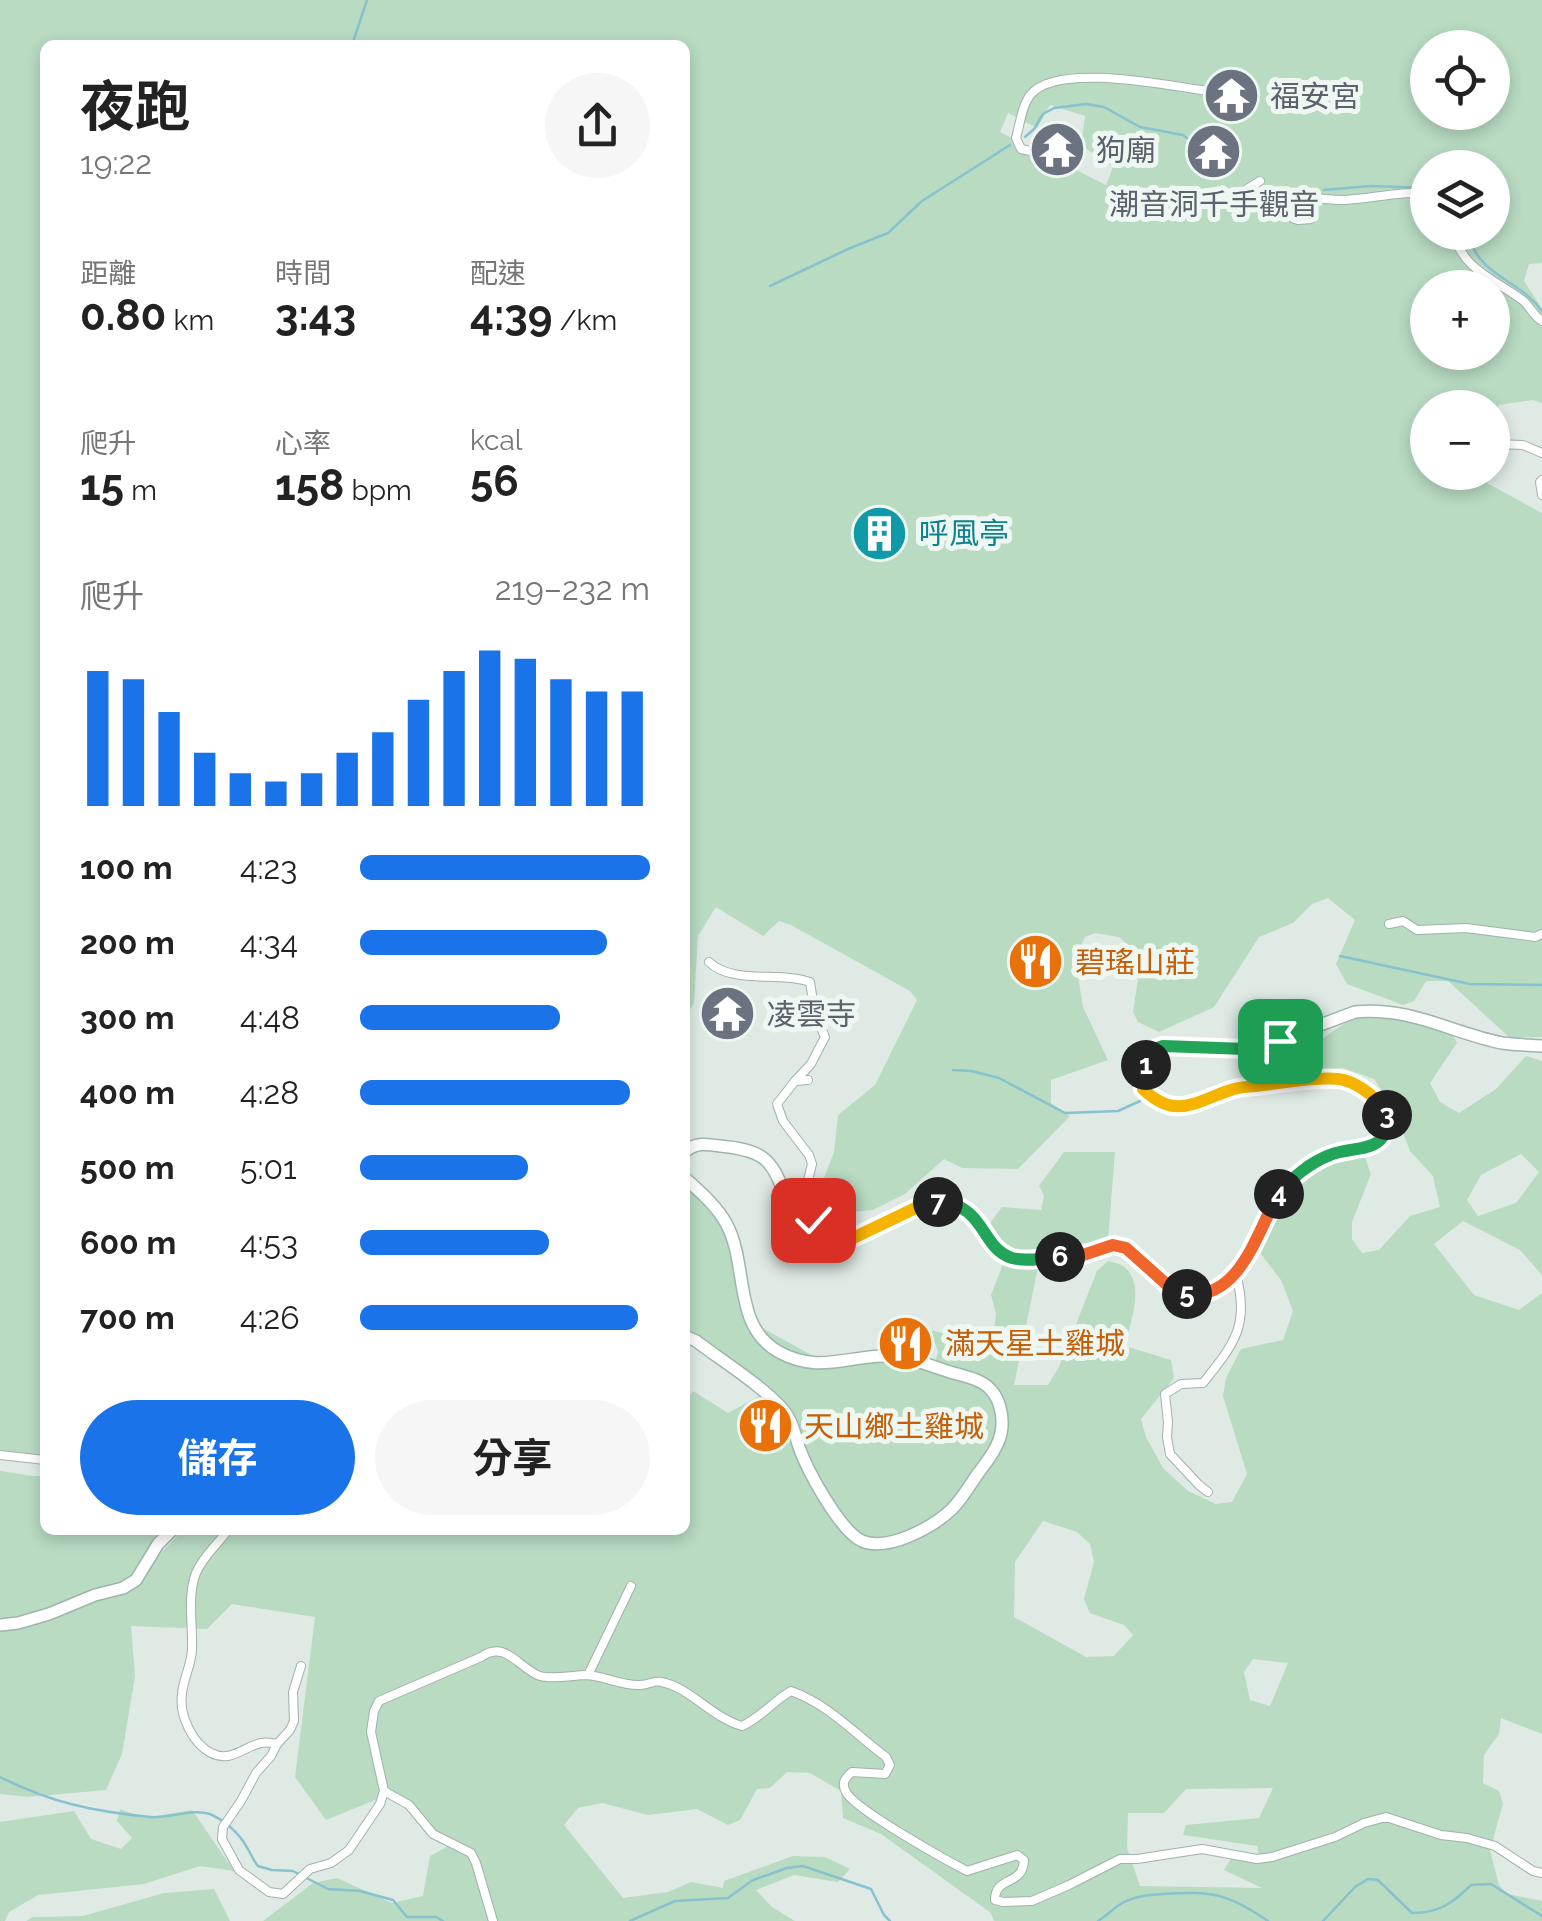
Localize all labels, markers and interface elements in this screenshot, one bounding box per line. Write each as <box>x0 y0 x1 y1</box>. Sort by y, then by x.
map controls <box>1410 30 1510 490</box>
button: locate <box>1410 30 1510 130</box>
temple icon: 福安宮 <box>1201 66 1261 126</box>
button: share <box>545 73 650 178</box>
text: 夜跑 <box>80 74 190 139</box>
place label: 福安宮 <box>1270 79 1360 114</box>
temple icon: 狗廟 <box>1027 120 1087 180</box>
temple icon: 潮音洞千手觀音 <box>1184 122 1244 182</box>
place label: 狗廟 <box>1096 133 1156 168</box>
text: 19:22 <box>80 144 152 181</box>
button: layers <box>1410 150 1510 250</box>
place label: 潮音洞千手觀音 <box>1109 187 1319 222</box>
text: 距離 <box>80 257 136 290</box>
text: 時間 <box>275 257 331 290</box>
text: 配速 <box>470 257 526 290</box>
button: + <box>1410 270 1510 370</box>
text: 0.80 <box>80 291 166 340</box>
text: 3:43 <box>275 291 356 340</box>
text: 4:39 <box>470 291 553 340</box>
text: km <box>166 304 214 337</box>
text: /km <box>553 304 617 337</box>
button: − <box>1410 390 1510 490</box>
text: kcal <box>470 424 522 457</box>
text: 爬升 <box>80 427 136 460</box>
text: 心率 <box>275 427 331 460</box>
text: 56 <box>470 457 519 506</box>
text: 15 <box>80 461 124 510</box>
text: 158 <box>275 461 344 510</box>
text: m <box>124 474 157 507</box>
text: bpm <box>344 474 412 507</box>
building icon: 呼風亭 <box>850 503 910 563</box>
place label: 呼風亭 <box>919 516 1009 551</box>
text: 219–232 m <box>495 570 650 607</box>
text: 爬升 <box>80 577 144 614</box>
text: 100 m <box>80 849 173 886</box>
text: 4:23 <box>240 849 297 886</box>
text: 200 m <box>80 924 175 961</box>
text: 4:34 <box>240 924 298 961</box>
restaurant icon: 碧瑤山莊 <box>1006 932 1066 992</box>
place label: 碧瑤山莊 <box>1075 945 1195 980</box>
temple icon: 凌雲寺 <box>697 984 757 1044</box>
place label: 凌雲寺 <box>766 997 856 1032</box>
text: 300 m <box>80 999 175 1036</box>
text: 4:48 <box>240 999 300 1036</box>
pin <box>1238 999 1323 1084</box>
icon: arrive <box>1253 1014 1308 1069</box>
pin: 1 <box>1121 1040 1171 1090</box>
text: 1 <box>1139 1048 1153 1081</box>
text: 400 m <box>80 1074 175 1111</box>
text: 4:28 <box>240 1074 299 1111</box>
pin: 3 <box>1362 1090 1412 1140</box>
text: 3 <box>1379 1098 1395 1131</box>
text: 500 m <box>80 1149 175 1186</box>
text: 5:01 <box>240 1149 297 1186</box>
pin: 4 <box>1254 1169 1304 1219</box>
pin: 7 <box>913 1177 963 1227</box>
text: 4 <box>1271 1177 1287 1210</box>
pin <box>771 1178 856 1263</box>
text: 7 <box>930 1185 946 1218</box>
icon: check <box>786 1193 841 1248</box>
text: 600 m <box>80 1224 176 1261</box>
text: 4:53 <box>240 1224 298 1261</box>
pin: 6 <box>1035 1232 1085 1282</box>
text: 6 <box>1052 1240 1069 1273</box>
pin: 5 <box>1162 1269 1212 1319</box>
text: 5 <box>1179 1277 1195 1310</box>
text: 700 m <box>80 1299 175 1336</box>
text: 4:26 <box>240 1299 299 1336</box>
restaurant icon: 滿天星土雞城 <box>876 1313 936 1373</box>
place label: 滿天星土雞城 <box>945 1326 1125 1361</box>
restaurant icon: 天山鄉土雞城 <box>735 1396 795 1456</box>
button: 儲存 <box>80 1400 355 1515</box>
button: 分享 <box>375 1400 650 1515</box>
place label: 天山鄉土雞城 <box>804 1409 984 1444</box>

